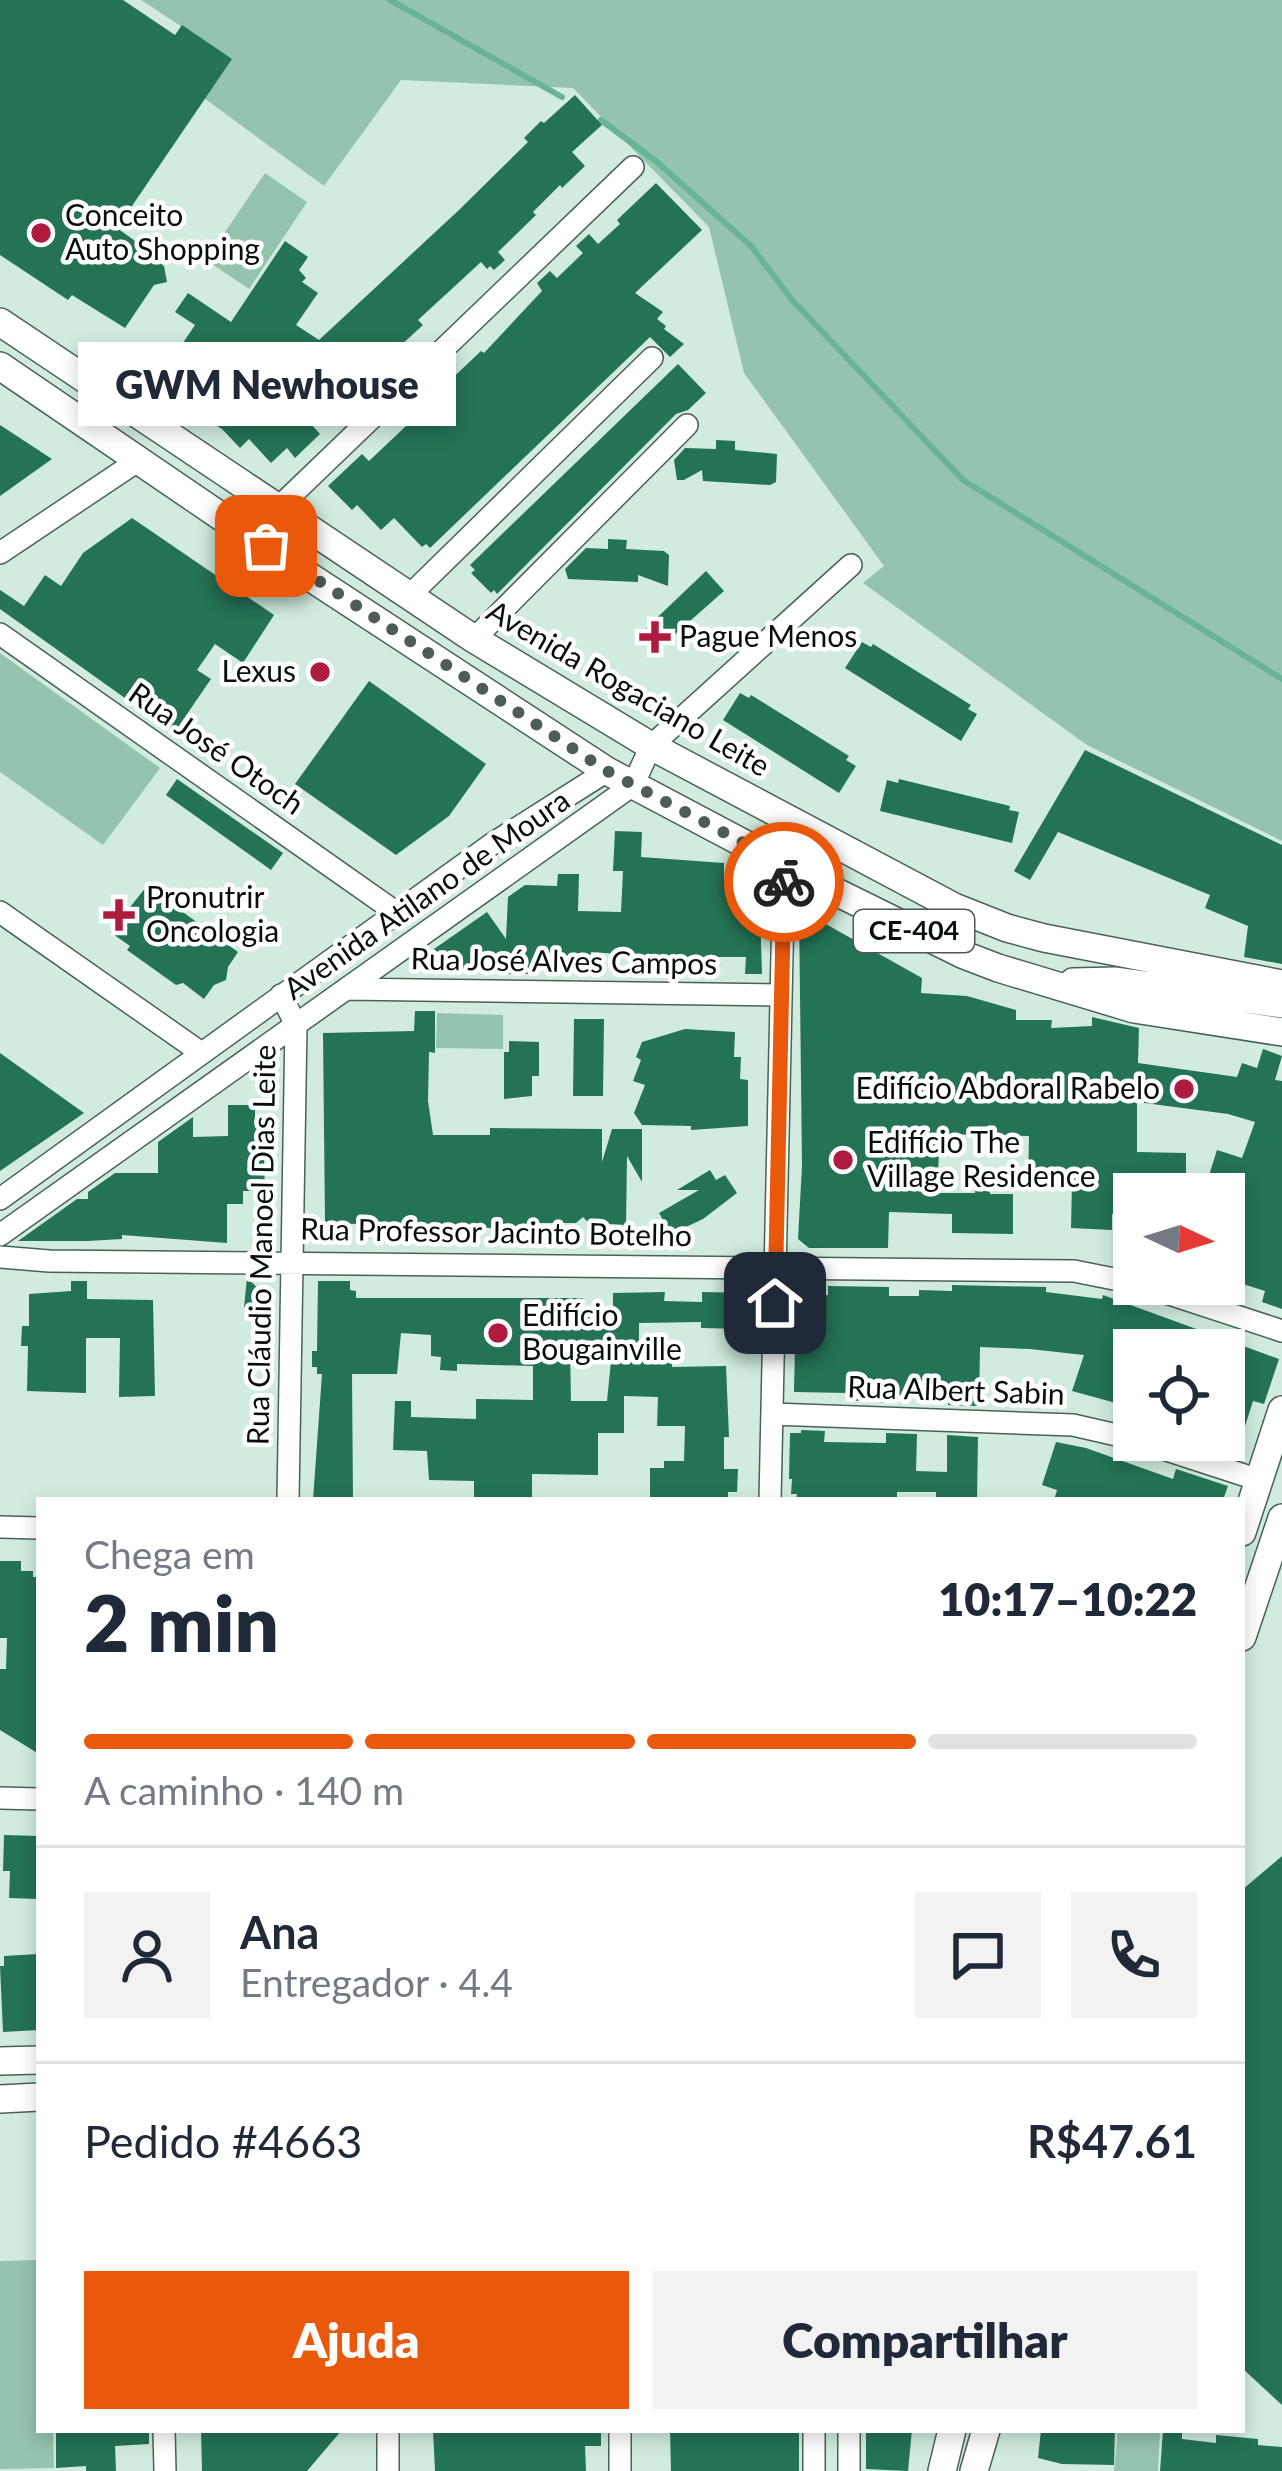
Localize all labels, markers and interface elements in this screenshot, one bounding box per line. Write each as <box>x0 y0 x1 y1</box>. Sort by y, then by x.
place label: Conceito Auto Shopping <box>65 196 260 266</box>
marker: Conceito Auto Shopping <box>28 220 54 246</box>
callout: GWM Newhouse <box>77 342 455 426</box>
text: GWM Newhouse <box>115 361 419 407</box>
pin <box>215 495 317 597</box>
icon: bag <box>233 513 299 579</box>
street label: Avenida Rogaciano Leite <box>481 592 777 783</box>
place label: Pague Menos <box>679 617 857 653</box>
marker: Pague Menos <box>642 624 668 650</box>
place label: Lexus <box>221 652 296 688</box>
marker: Lexus <box>307 659 333 685</box>
street label: Rua José Otoch <box>123 674 311 821</box>
street label: Avenida Atilano de Moura <box>276 781 576 1006</box>
courier <box>724 822 844 942</box>
icon: bike <box>751 849 817 915</box>
place label: Pronutrir Oncologia <box>146 878 279 948</box>
marker: Pronutrir Oncologia <box>103 899 135 931</box>
road number: CE-404 <box>854 910 974 952</box>
street label: Rua José Alves Campos <box>410 939 718 981</box>
street label: Rua Cláudio Manoel Dias Leite <box>239 1044 281 1446</box>
place label: Edifício Abdoral Rabelo <box>856 1069 1160 1105</box>
marker: Edifício Abdoral Rabelo <box>1171 1076 1197 1102</box>
place label: Edifício The Village Residence <box>867 1123 1096 1193</box>
marker: Edifício The Village Residence <box>830 1147 856 1173</box>
north arrow <box>1113 1173 1245 1305</box>
map controls <box>1113 1173 1245 1461</box>
street label: Rua Professor Jacinto Botelho <box>300 1210 692 1252</box>
pin <box>724 1252 826 1354</box>
icon: home <box>742 1270 808 1336</box>
place label: Edifício Bougainville <box>522 1296 682 1366</box>
marker: Edifício Bougainville <box>485 1320 511 1346</box>
button: locate <box>1113 1329 1245 1461</box>
street label: Rua Albert Sabin <box>847 1367 1065 1411</box>
text: Chega em <box>84 1531 255 1577</box>
text: 10:17–10:22 <box>938 1572 1197 1626</box>
text: 2 min <box>84 1575 279 1669</box>
text: A caminho · 140 m <box>84 1767 404 1813</box>
button: person <box>84 1892 210 2018</box>
button: chat <box>915 1892 1041 2018</box>
button: phone <box>1071 1892 1197 2018</box>
text: Ana <box>240 1905 319 1959</box>
text: Entregador · 4.4 <box>240 1959 513 2005</box>
text: Pedido #4663 <box>84 2114 362 2168</box>
text: R$47.61 <box>1027 2114 1197 2168</box>
button: Ajuda <box>84 2271 629 2409</box>
button: Compartilhar <box>653 2271 1197 2409</box>

